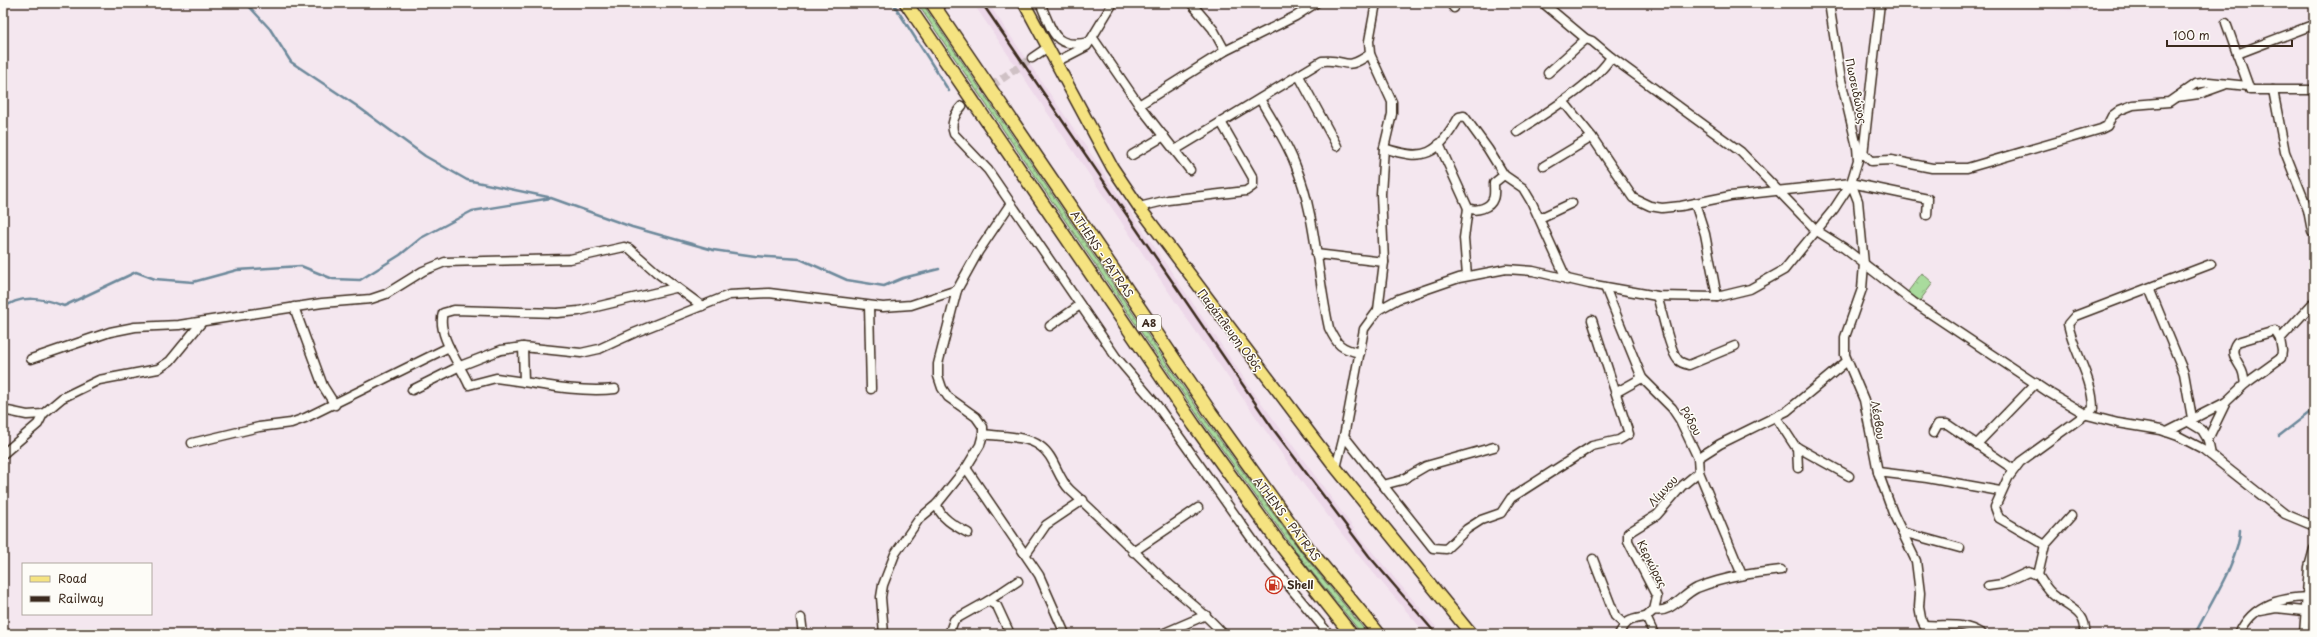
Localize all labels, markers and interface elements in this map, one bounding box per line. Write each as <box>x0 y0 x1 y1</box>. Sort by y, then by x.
scale bar <box>2167 22 2292 48</box>
text: 100 m <box>2173 26 2210 44</box>
street label: Πωσειδώνος <box>1841 56 1872 126</box>
street label: ATHENS - PATRAS <box>1067 207 1138 301</box>
street label: Παράπλευρη Οδός <box>1194 285 1267 375</box>
road number: Α8 <box>1137 315 1161 331</box>
street label: Λέσβου <box>1867 399 1890 441</box>
street label: Ρόδου <box>1676 403 1706 439</box>
street label: Λίμνου <box>1644 471 1681 510</box>
street label: ATHENS - PATRAS <box>1250 473 1325 565</box>
street label: Κερκύρας <box>1633 537 1672 591</box>
legend <box>22 563 152 615</box>
text: Road <box>58 569 87 587</box>
fuel station icon: Shell <box>1264 575 1284 595</box>
place label: Shell <box>1287 576 1313 593</box>
text: Railway <box>58 589 104 607</box>

